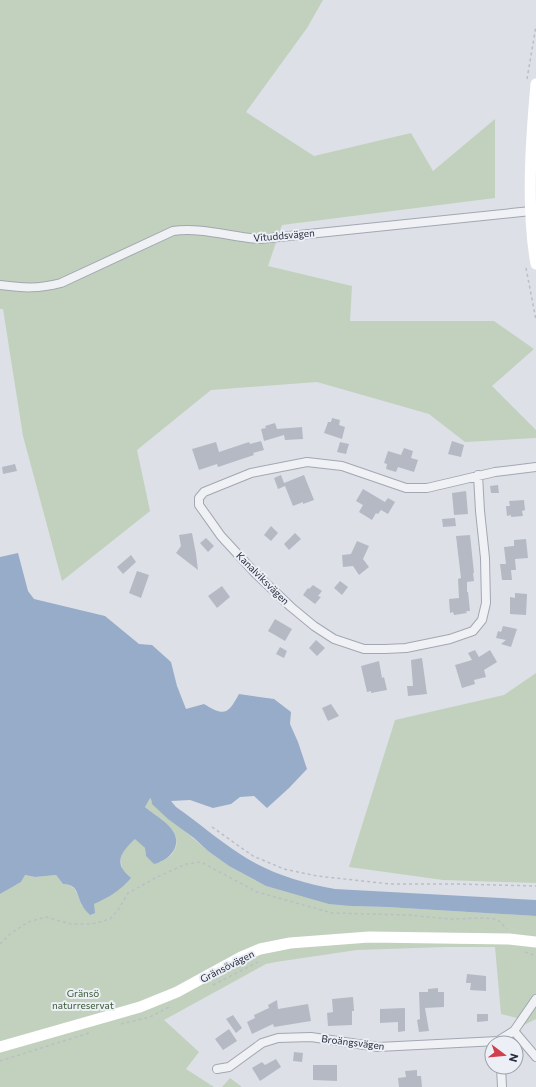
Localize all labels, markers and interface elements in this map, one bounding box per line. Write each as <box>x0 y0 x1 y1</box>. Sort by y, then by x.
street label: Vituddsvägen <box>253 226 315 244</box>
street label: Kanalviksvägen <box>234 549 292 607</box>
street label: Gränsövägen <box>198 947 256 985</box>
park label: Gränsö naturreservat <box>52 987 114 1011</box>
street label: Broängsvägen <box>321 1032 385 1052</box>
north arrow <box>484 1035 524 1075</box>
text: N <box>507 1052 521 1064</box>

